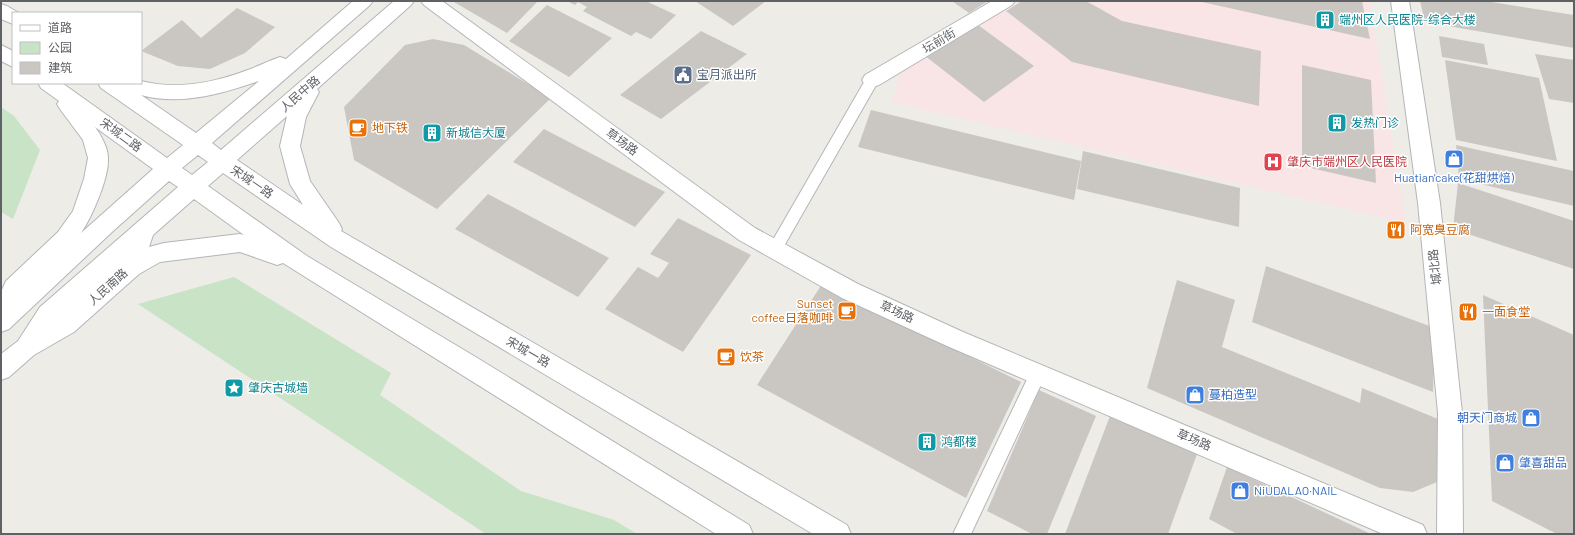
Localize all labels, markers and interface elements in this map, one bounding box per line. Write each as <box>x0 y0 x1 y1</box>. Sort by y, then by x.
building icon: 端州区人民医院-综合大楼 <box>1314 9 1336 31</box>
legend <box>12 12 142 84</box>
place label: 端州区人民医院-综合大楼 <box>1339 12 1476 26</box>
text: 道路 <box>48 20 72 34</box>
street label: 坛前街 <box>919 25 958 55</box>
text: 公园 <box>48 40 72 54</box>
text: 建筑 <box>48 60 72 74</box>
public building icon: 宝月派出所 <box>672 64 694 86</box>
place label: 宝月派出所 <box>697 67 757 81</box>
street label: 人民中路 <box>277 72 322 114</box>
building icon: 发热门诊 <box>1326 112 1348 134</box>
street label: 宋城二路 <box>98 114 145 154</box>
place label: 发热门诊 <box>1351 115 1399 129</box>
cafe icon: 地下铁 <box>347 117 369 139</box>
place label: 地下铁 <box>372 120 408 134</box>
building icon: 新城信大厦 <box>421 122 443 144</box>
place label: 新城信大厦 <box>446 125 506 139</box>
street label: 草场路 <box>604 125 641 157</box>
shop icon: Huatian'cake(花甜烘焙) <box>1443 148 1465 170</box>
hospital icon: 肇庆市端州区人民医院 <box>1262 151 1284 173</box>
place label: 肇庆市端州区人民医院 <box>1287 154 1407 168</box>
street label: 宋城一路 <box>229 162 276 200</box>
place label: Huatian'cake(花甜烘焙) <box>1394 170 1515 184</box>
restaurant icon: 阿宽臭豆腐 <box>1385 219 1407 241</box>
place label: 阿宽臭豆腐 <box>1410 222 1470 236</box>
street label: 城北路 <box>1425 248 1443 286</box>
street label: 人民南路 <box>85 265 130 308</box>
place label: Sunset coffee日落咖啡 <box>752 296 833 324</box>
street label: 草场路 <box>878 297 917 325</box>
cafe icon: Sunset coffee日落咖啡 <box>836 300 858 322</box>
restaurant icon: 一面食堂 <box>1457 301 1479 323</box>
place label: 一面食堂 <box>1482 304 1530 318</box>
street label: 宋城一路 <box>504 333 553 369</box>
cafe icon: 饮茶 <box>715 346 737 368</box>
place label: 饮茶 <box>740 349 764 363</box>
place icon: 肇庆古城墙 <box>223 377 245 399</box>
place label: 肇庆古城墙 <box>248 380 308 394</box>
shop icon: 蔓柏造型 <box>1184 384 1206 406</box>
place label: 蔓柏造型 <box>1209 387 1257 401</box>
shop icon: 朝天门商城 <box>1520 407 1542 429</box>
place label: 朝天门商城 <box>1457 410 1517 424</box>
street label: 草场路 <box>1175 426 1214 453</box>
building icon: 鸿都楼 <box>916 431 938 453</box>
place label: 鸿都楼 <box>941 434 977 448</box>
shop icon: 肇喜甜品 <box>1494 452 1516 474</box>
place label: 肇喜甜品 <box>1519 455 1567 469</box>
shop icon: NiUDALAO·NAIL <box>1229 480 1251 502</box>
place label: NiUDALAO·NAIL <box>1254 483 1337 497</box>

